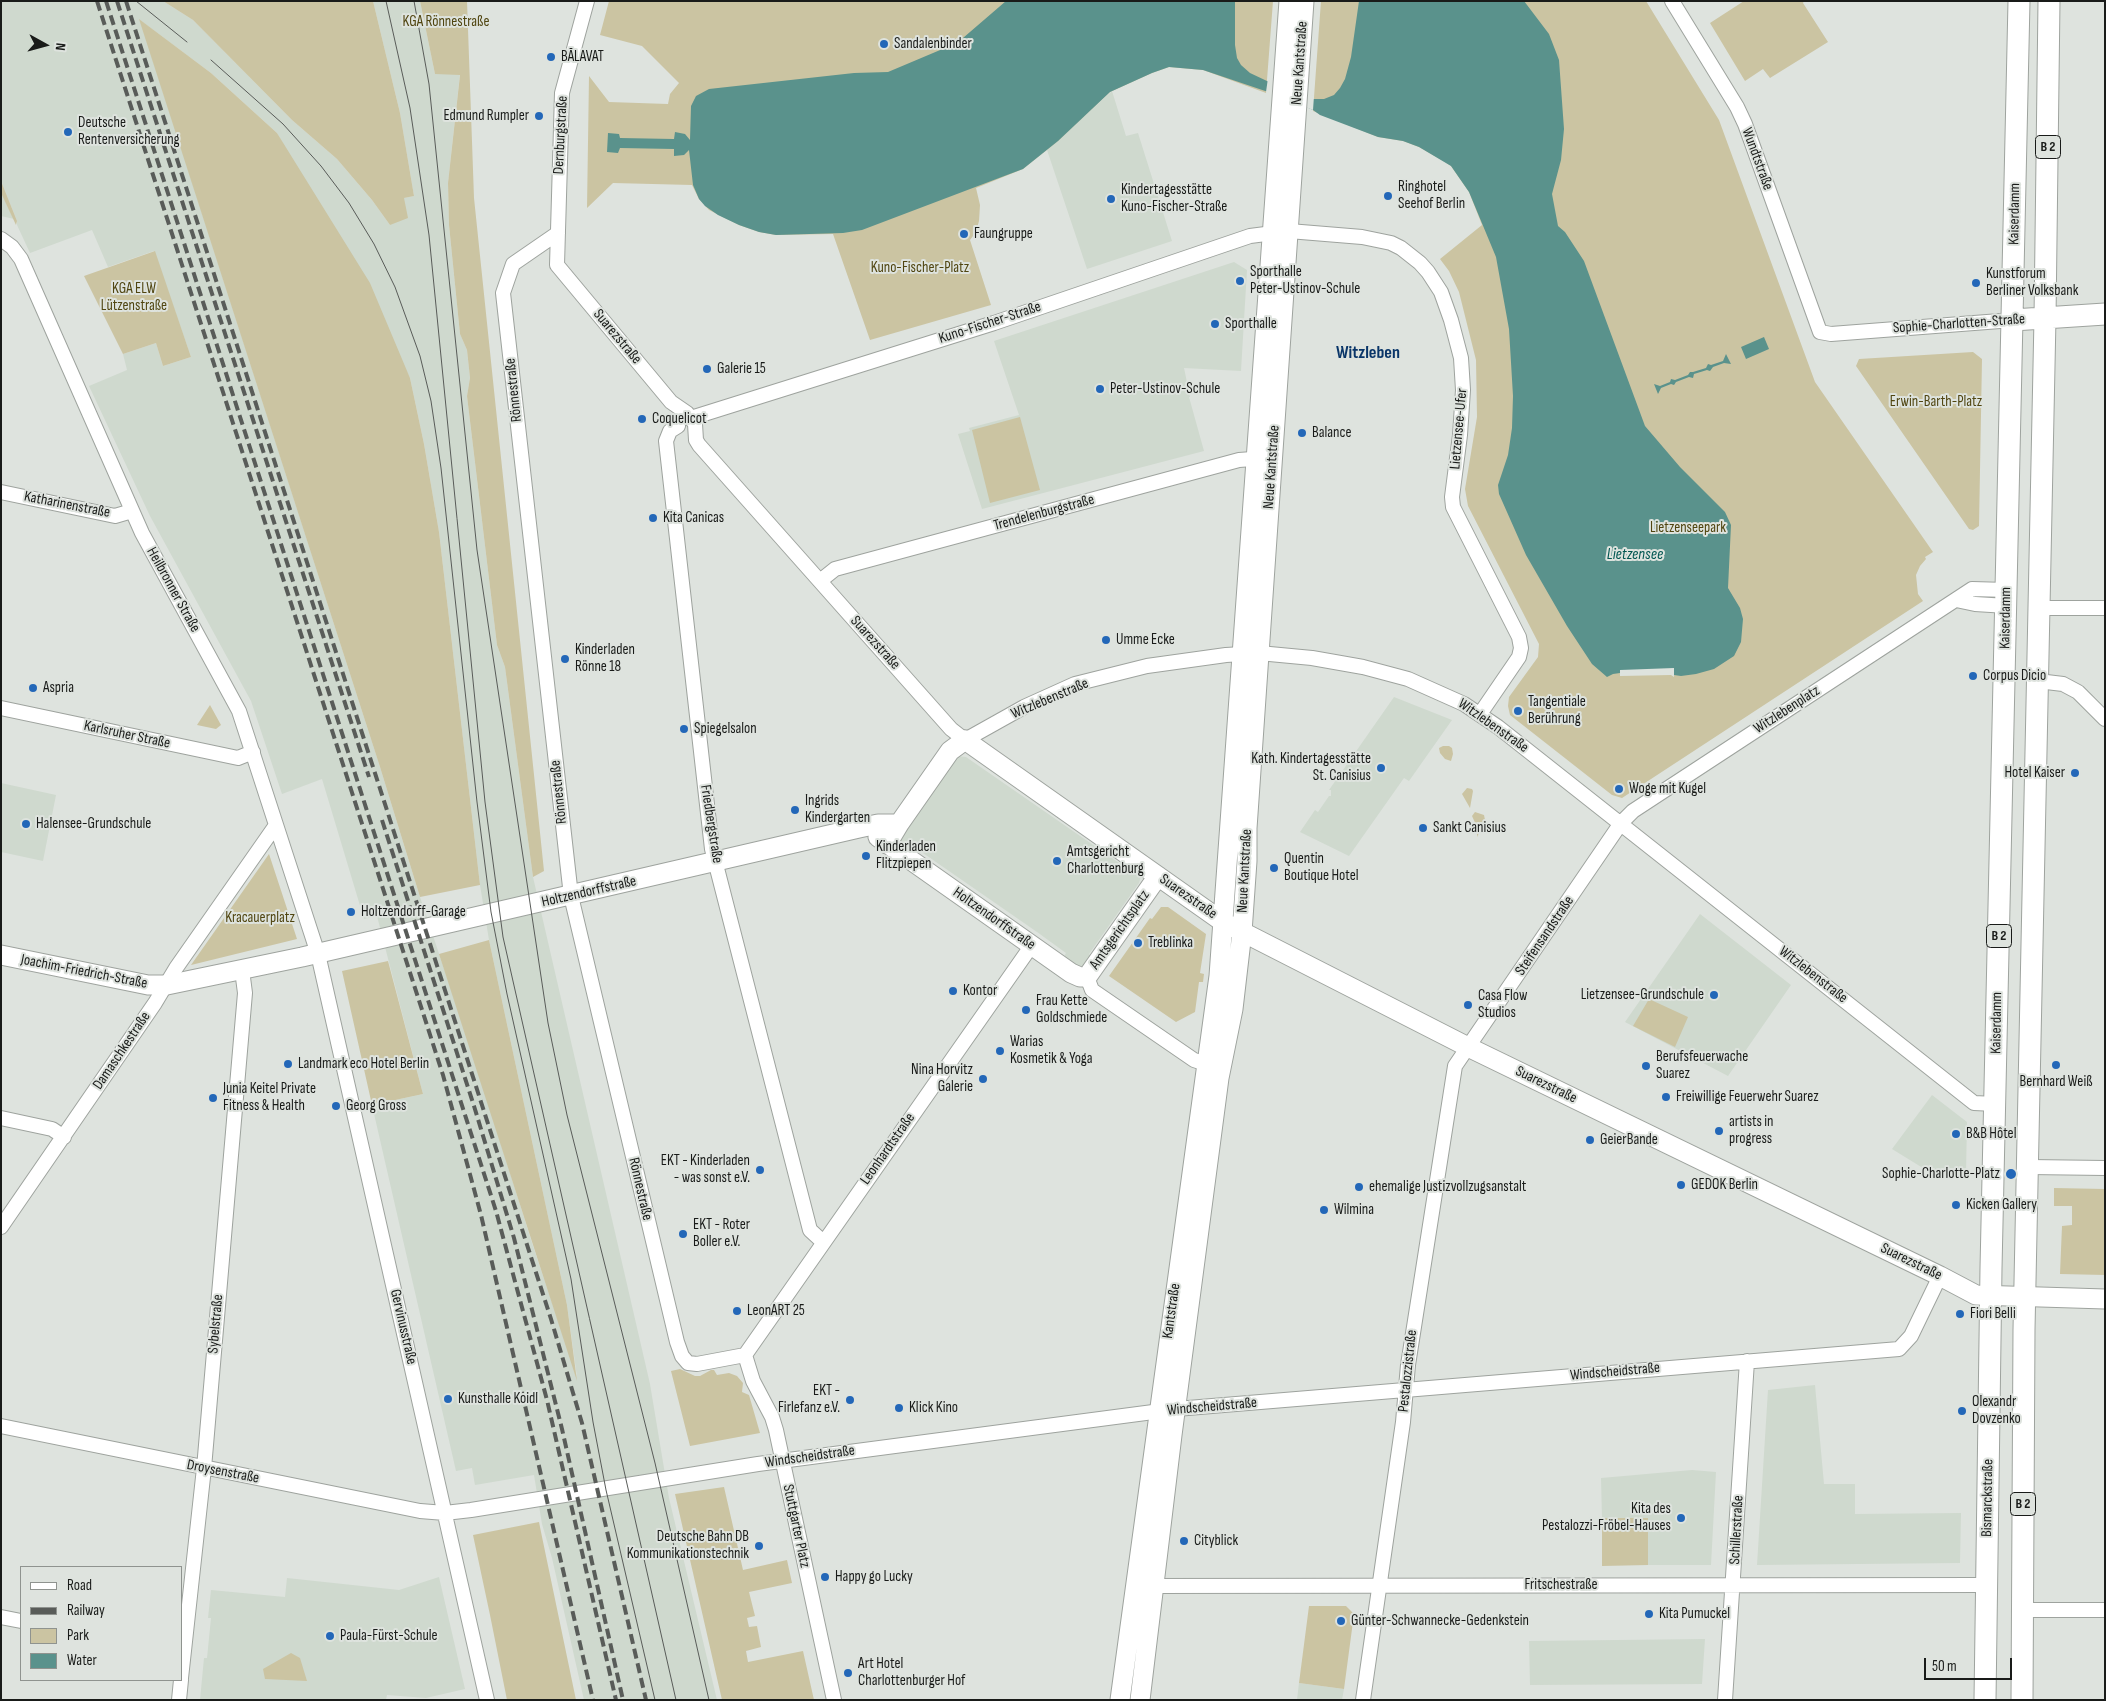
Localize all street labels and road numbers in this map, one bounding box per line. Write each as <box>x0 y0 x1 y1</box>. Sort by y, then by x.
street label: Neue Kantstraße <box>1288 20 1312 106</box>
street label: Dernburgstraße <box>550 95 572 175</box>
street label: Wundtstraße <box>1737 125 1777 193</box>
road number: B 2 <box>2036 136 2060 158</box>
street label: Kaiserdamm <box>2005 183 2025 245</box>
street label: Kuno-Fischer-Straße <box>937 298 1043 348</box>
street label: Suarezstraße <box>589 306 645 368</box>
street label: Sophie-Charlotten-Straße <box>1892 310 2026 338</box>
street label: Rönnestraße <box>502 357 526 423</box>
street label: Lietzensee-Ufer <box>1446 388 1472 470</box>
street label: Neue Kantstraße <box>1260 424 1284 510</box>
street label: Katharinenstraße <box>22 488 112 522</box>
street label: Trendelenburgstraße <box>992 491 1096 535</box>
street label: Heilbronner Straße <box>142 544 204 636</box>
street label: Kaiserdamm <box>1996 587 2016 649</box>
street label: Suarezstraße <box>846 612 904 674</box>
street label: Witzlebenstraße <box>1009 675 1091 723</box>
street label: Witzlebenplatz <box>1751 682 1823 738</box>
street label: Witzlebenstraße <box>1454 695 1532 757</box>
street label: Karlsruher Straße <box>82 717 172 753</box>
street label: Rönnestraße <box>547 759 571 825</box>
street label: Friedbergstraße <box>696 783 726 865</box>
street label: Neue Kantstraße <box>1234 829 1256 913</box>
street label: Suarezstraße <box>1156 871 1220 923</box>
street label: Holtzendorffstraße <box>540 872 638 912</box>
street label: Holtzendorffstraße <box>949 884 1039 954</box>
street label: Amtsgerichtsplatz <box>1086 887 1154 973</box>
street label: Steifensandstraße <box>1512 893 1578 979</box>
road number: B 2 <box>1986 924 2012 948</box>
street label: Witzlebenstraße <box>1775 943 1851 1007</box>
street label: Joachim-Friedrich-Straße <box>19 951 149 993</box>
street label: Kaiserdamm <box>1987 992 2007 1054</box>
street label: Damaschkestraße <box>89 1009 155 1093</box>
street label: Suarezstraße <box>1512 1062 1580 1108</box>
street label: Leonhardtstraße <box>857 1110 919 1188</box>
street label: Rönnestraße <box>624 1156 656 1222</box>
street label: Suarezstraße <box>1877 1239 1945 1285</box>
street label: Kantstraße <box>1159 1282 1185 1340</box>
street label: Gervinusstraße <box>386 1288 420 1366</box>
street label: Sybelstraße <box>204 1294 228 1354</box>
street label: Pestalozzistraße <box>1395 1329 1421 1413</box>
street label: Windscheidstraße <box>1569 1359 1661 1385</box>
street label: Windscheidstraße <box>1166 1394 1258 1420</box>
street label: Windscheidstraße <box>764 1442 856 1472</box>
street label: Droysenstraße <box>185 1456 261 1488</box>
street label: Bismarckstraße <box>1978 1459 1998 1537</box>
street label: Stuttgarter Platz <box>778 1483 814 1569</box>
road number: B 2 <box>2010 1492 2036 1516</box>
street label: Schillerstraße <box>1726 1495 1748 1565</box>
street label: Fritschestraße <box>1524 1576 1598 1594</box>

